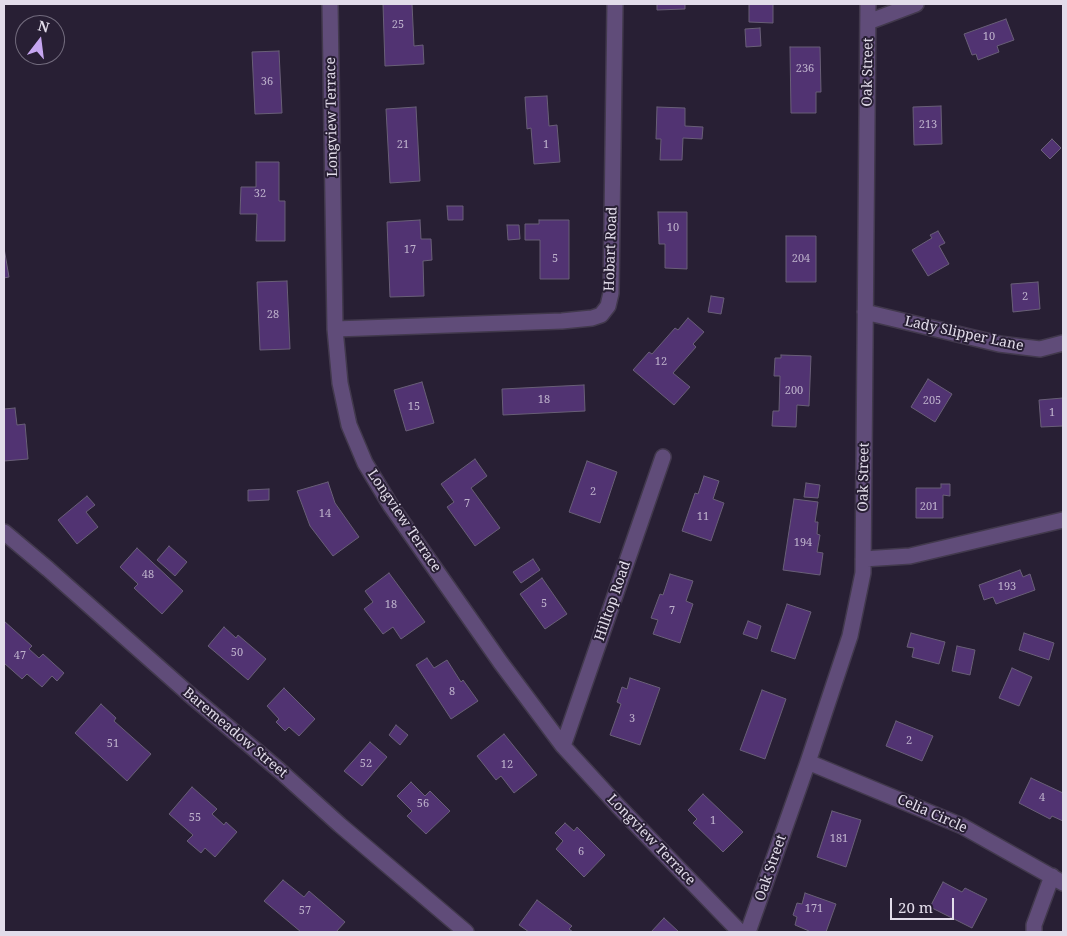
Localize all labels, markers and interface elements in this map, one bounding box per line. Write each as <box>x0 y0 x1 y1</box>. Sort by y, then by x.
north arrow <box>15 15 65 65</box>
text: N <box>36 15 52 37</box>
house number: 25 <box>392 18 404 32</box>
house number: 10 <box>983 30 995 44</box>
street label: Oak Street <box>859 37 877 107</box>
street label: Longview Terrace <box>323 57 341 177</box>
house number: 236 <box>796 62 814 76</box>
house number: 36 <box>261 75 273 89</box>
house number: 213 <box>919 118 937 132</box>
house number: 21 <box>397 138 409 152</box>
house number: 1 <box>543 138 549 152</box>
house number: 32 <box>254 187 266 201</box>
street label: Hobart Road <box>601 206 621 292</box>
house number: 10 <box>667 221 679 235</box>
house number: 17 <box>404 243 416 257</box>
house number: 5 <box>552 252 558 266</box>
house number: 204 <box>792 252 810 266</box>
house number: 2 <box>1022 290 1028 304</box>
house number: 28 <box>267 308 279 322</box>
street label: Lady Slipper Lane <box>903 313 1025 355</box>
house number: 12 <box>655 355 667 369</box>
house number: 200 <box>785 384 803 398</box>
house number: 18 <box>538 393 550 407</box>
house number: 205 <box>923 394 941 408</box>
house number: 15 <box>408 400 420 414</box>
house number: 1 <box>1049 406 1055 420</box>
street label: Oak Street <box>855 442 873 512</box>
street label: Longview Terrace <box>364 467 444 575</box>
house number: 2 <box>590 485 596 499</box>
house number: 7 <box>464 497 470 511</box>
house number: 201 <box>920 500 938 514</box>
house number: 14 <box>319 507 331 521</box>
house number: 11 <box>697 510 709 524</box>
house number: 194 <box>794 536 812 550</box>
street label: Hilltop Road <box>592 559 634 643</box>
house number: 48 <box>142 568 154 582</box>
house number: 193 <box>998 580 1016 594</box>
house number: 5 <box>541 597 547 611</box>
house number: 18 <box>385 598 397 612</box>
house number: 7 <box>669 604 675 618</box>
house number: 50 <box>231 646 243 660</box>
house number: 47 <box>14 649 26 663</box>
street label: Baremeadow Street <box>179 684 291 782</box>
house number: 8 <box>449 685 455 699</box>
house number: 3 <box>629 712 635 726</box>
house number: 2 <box>906 734 912 748</box>
house number: 51 <box>107 737 119 751</box>
house number: 52 <box>360 757 372 771</box>
house number: 12 <box>501 758 513 772</box>
street label: Longview Terrace <box>603 791 699 889</box>
street label: Celia Circle <box>894 791 970 837</box>
house number: 4 <box>1039 791 1045 805</box>
house number: 56 <box>417 797 429 811</box>
house number: 55 <box>189 811 201 825</box>
house number: 1 <box>710 814 716 828</box>
house number: 181 <box>830 832 848 846</box>
street label: Oak Street <box>752 833 790 903</box>
house number: 6 <box>578 845 584 859</box>
scale bar <box>892 888 956 920</box>
text: 20 m <box>898 897 933 917</box>
house number: 171 <box>805 902 823 916</box>
house number: 57 <box>299 904 311 918</box>

